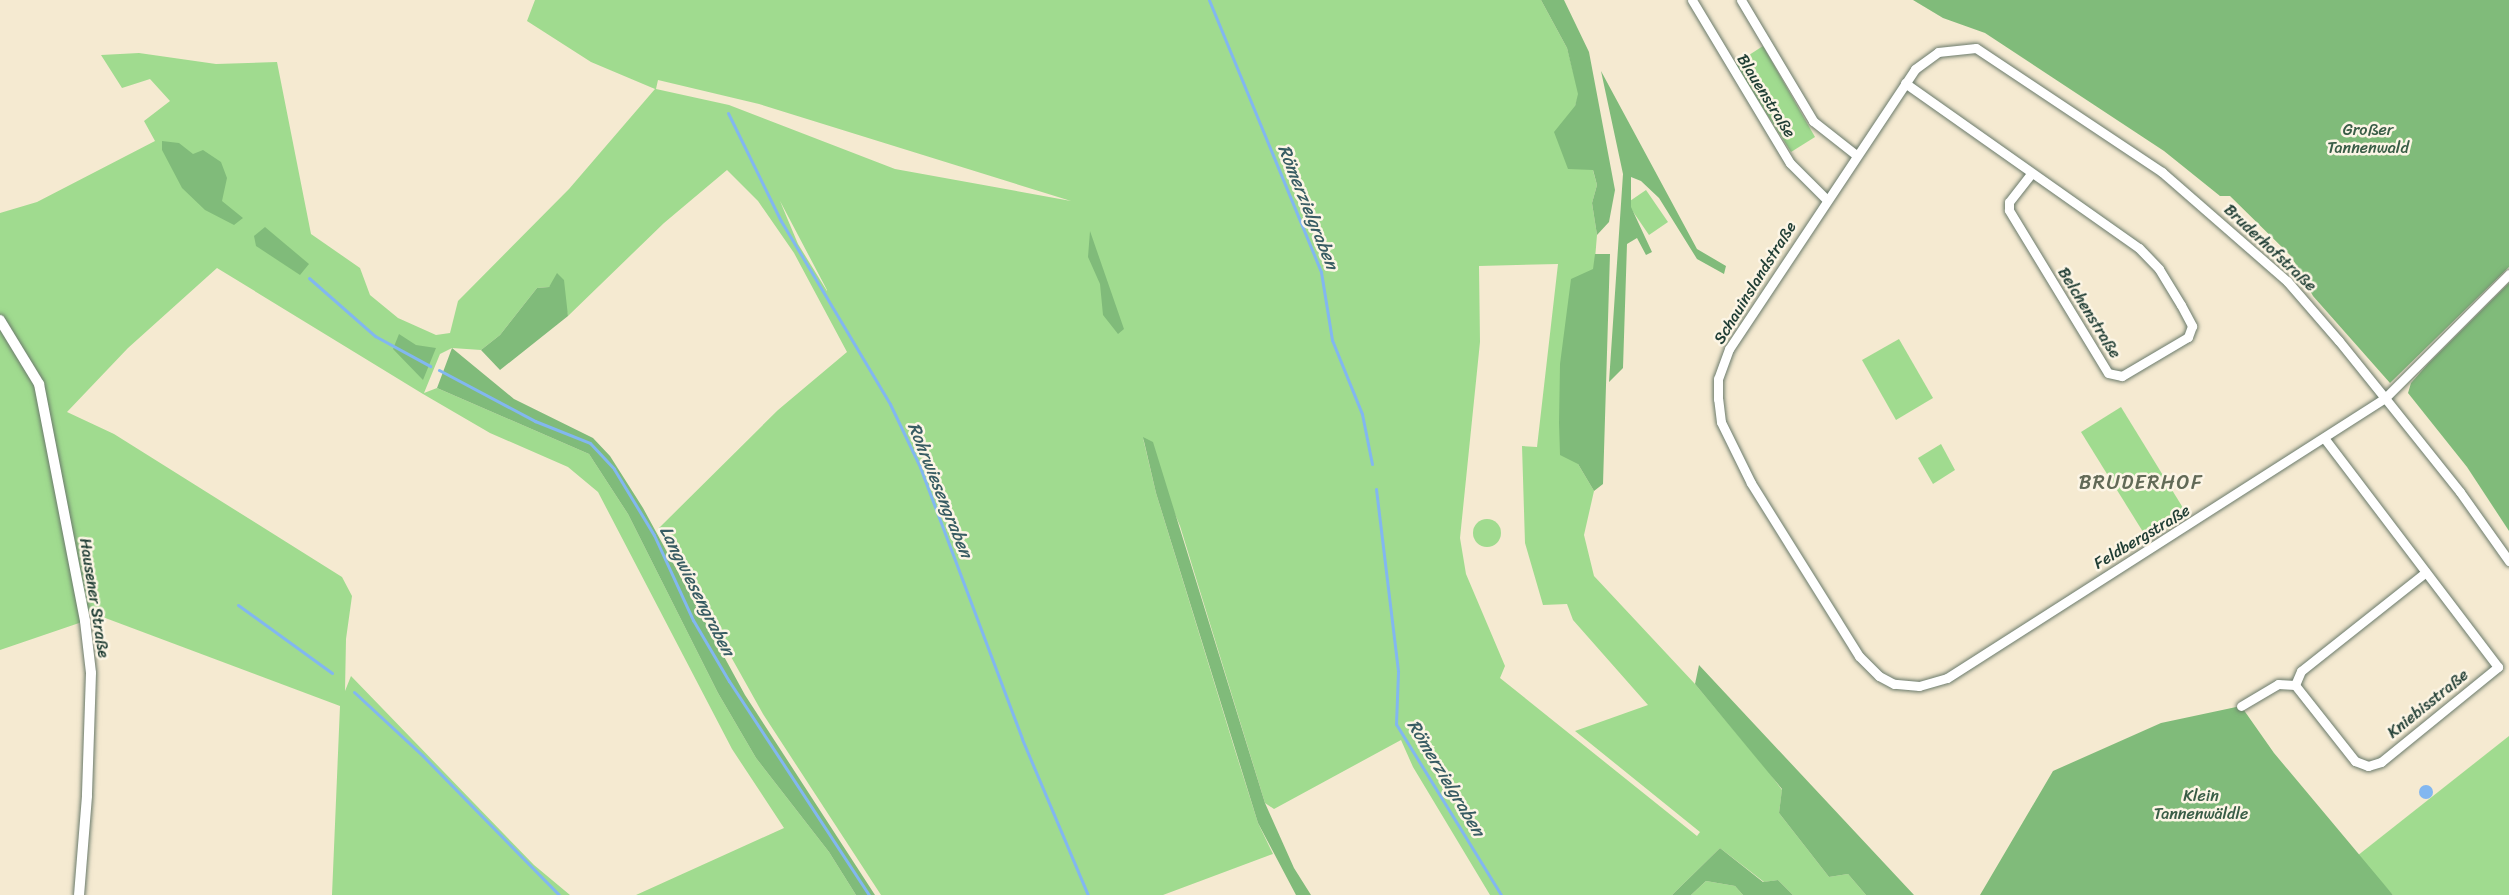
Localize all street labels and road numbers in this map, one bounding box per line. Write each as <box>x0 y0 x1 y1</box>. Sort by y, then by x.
street label: Blauenstraße <box>1733 51 1799 141</box>
street label: Bruderhofstraße <box>2220 200 2320 296</box>
street label: Schauinslandstraße <box>1710 218 1800 348</box>
street label: Belchenstraße <box>2053 264 2125 362</box>
street label: Feldbergstraße <box>2090 501 2194 573</box>
street label: Hausener Straße <box>75 537 113 659</box>
street label: Kniebisstraße <box>2384 665 2472 743</box>

